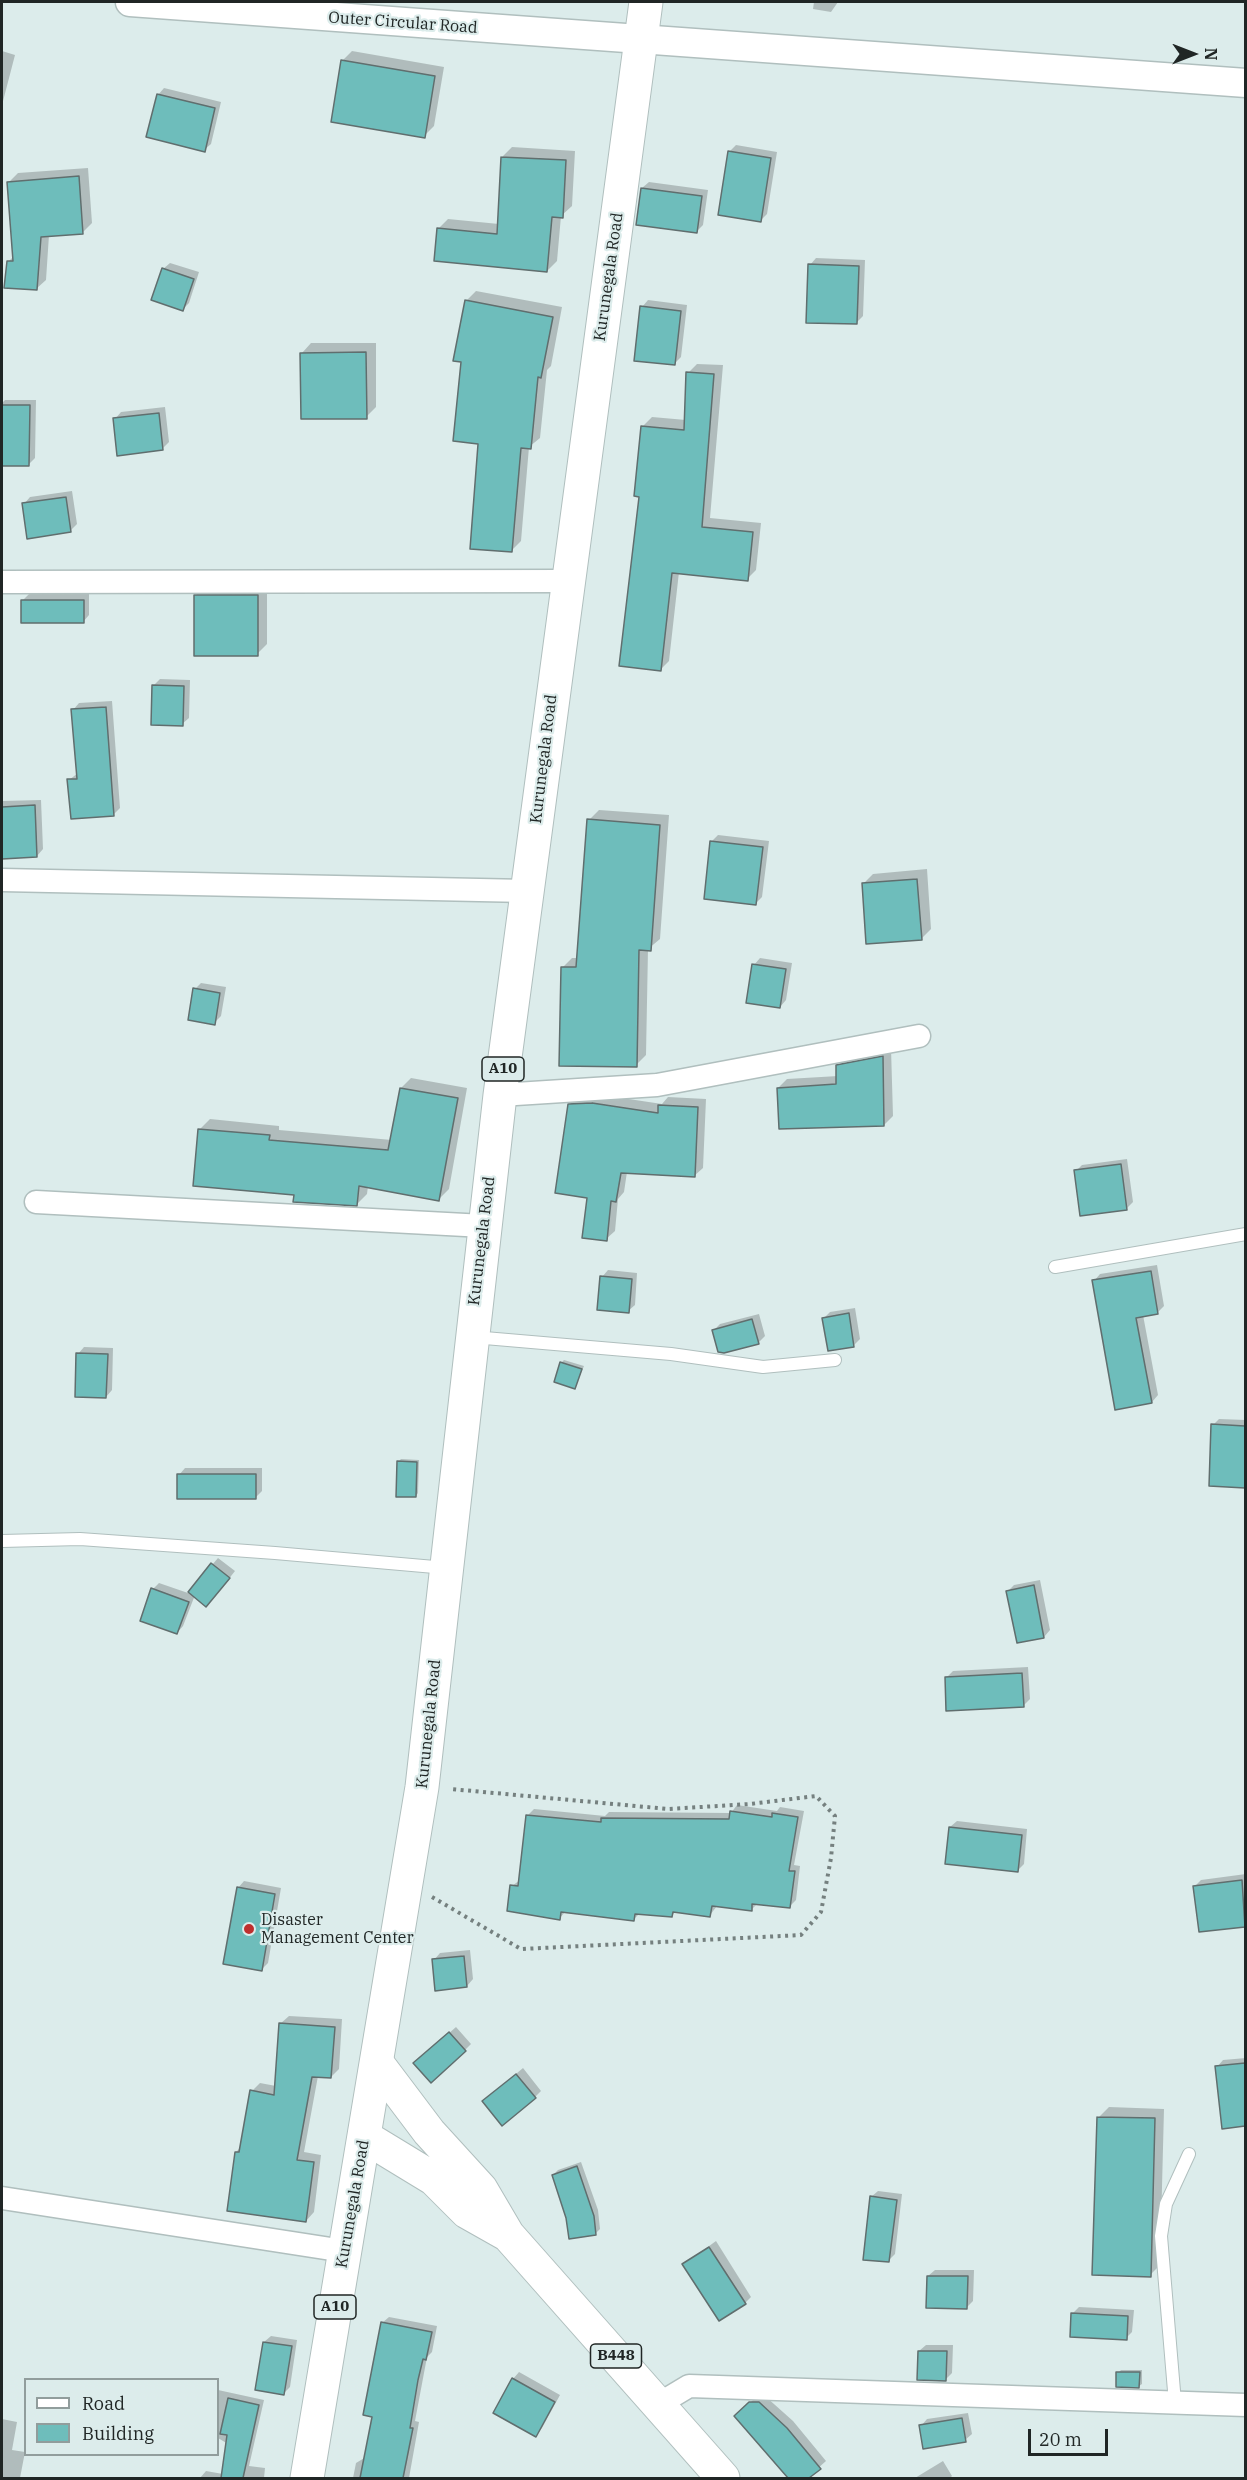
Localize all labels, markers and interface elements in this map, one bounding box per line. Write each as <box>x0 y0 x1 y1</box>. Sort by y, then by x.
street label: Outer Circular Road <box>328 8 478 38</box>
north arrow <box>1163 24 1223 84</box>
text: N <box>1201 48 1221 60</box>
street label: Kurunegala Road <box>590 211 628 343</box>
street label: Kurunegala Road <box>527 693 561 825</box>
road number: A10 <box>482 1057 524 1081</box>
street label: Kurunegala Road <box>465 1175 499 1307</box>
street label: Kurunegala Road <box>413 1658 445 1790</box>
place label: Disaster Management Center <box>261 1910 413 1948</box>
marker: Disaster Management Center <box>242 1922 256 1936</box>
street label: Kurunegala Road <box>332 2138 374 2270</box>
road number: A10 <box>314 2295 356 2319</box>
road number: B448 <box>590 2344 642 2368</box>
legend <box>24 2378 219 2456</box>
text: Road <box>82 2392 125 2415</box>
scale bar <box>1031 2417 1110 2455</box>
text: Building <box>82 2422 154 2445</box>
text: 20 m <box>1039 2428 1082 2451</box>

